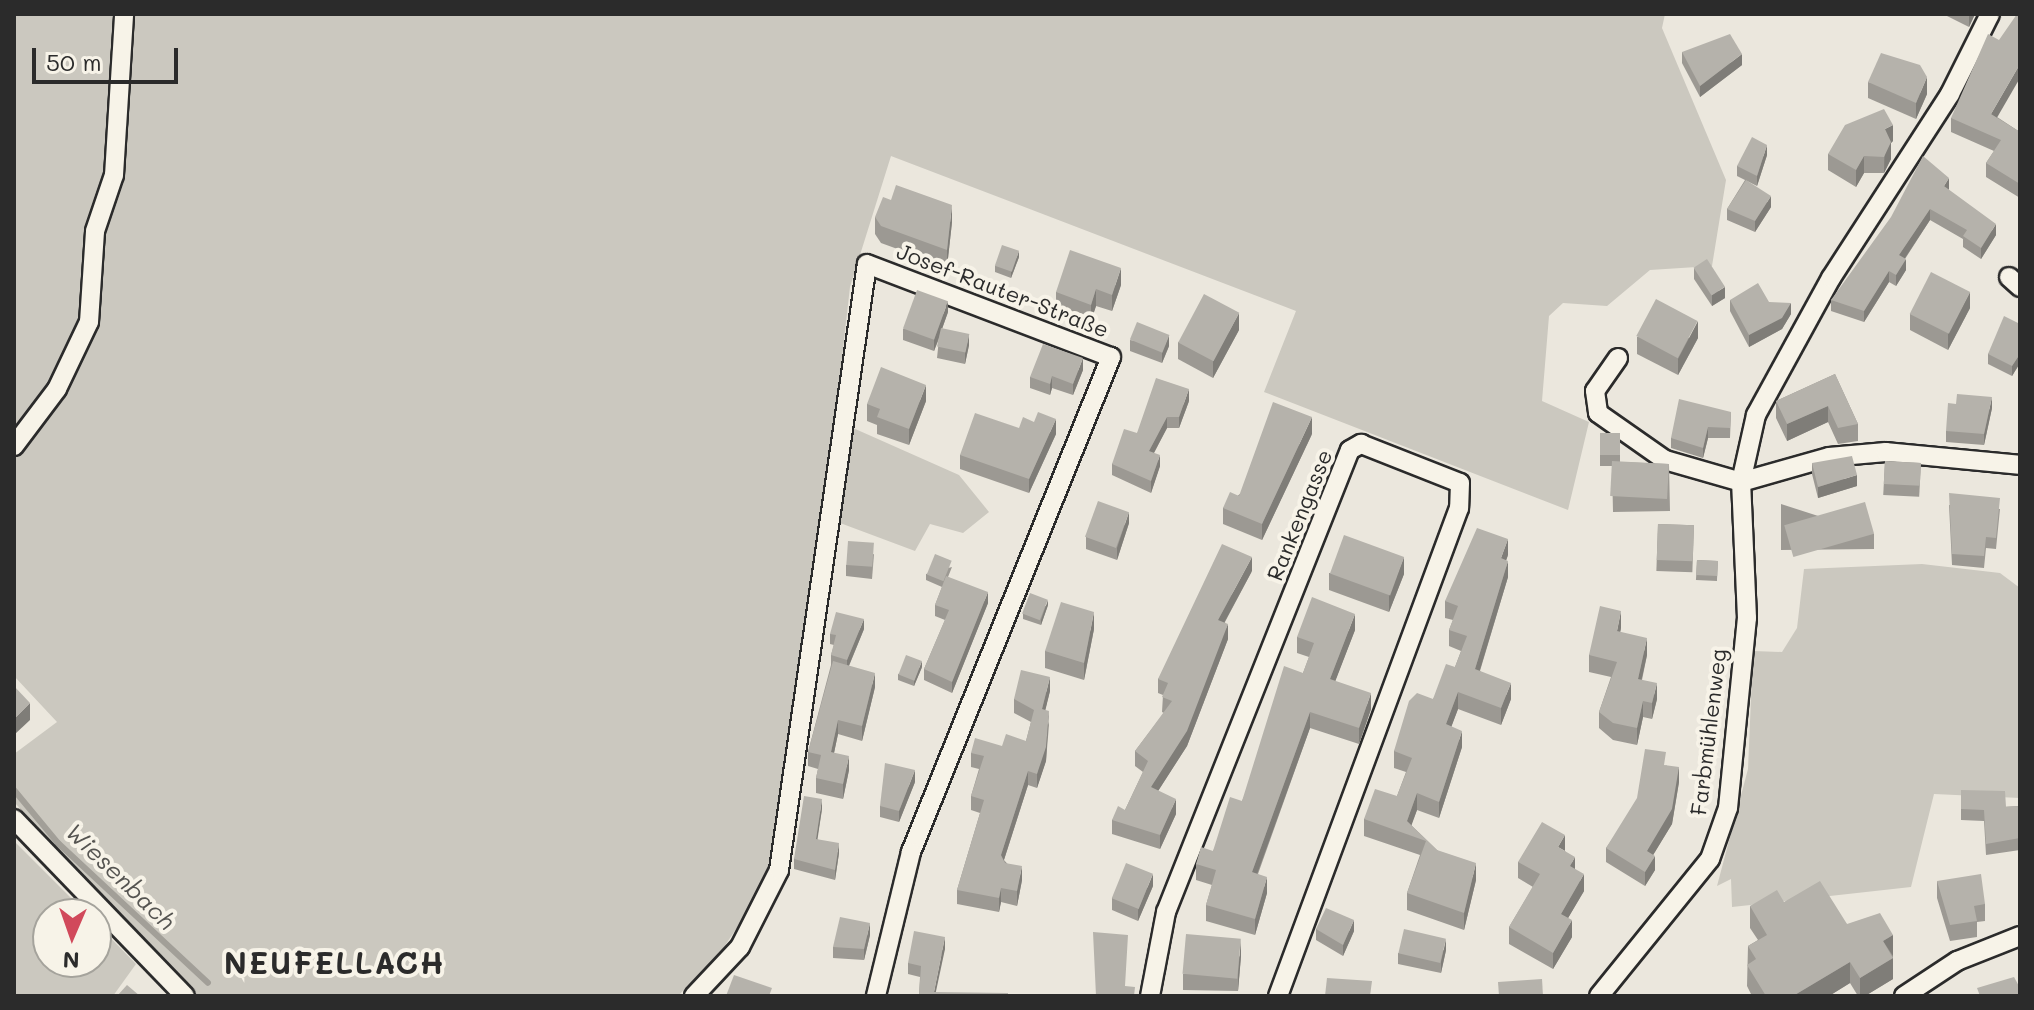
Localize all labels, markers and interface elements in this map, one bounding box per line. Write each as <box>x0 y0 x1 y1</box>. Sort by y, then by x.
scale bar <box>36 32 182 82</box>
text: 50 m <box>46 46 102 77</box>
street label: Josef-Rauter-Straße <box>893 237 1113 343</box>
street label: Rankengasse <box>1261 446 1337 584</box>
street label: Farbmühlenweg <box>1685 647 1731 817</box>
water label: Wiesenbach <box>60 817 182 935</box>
north arrow <box>32 898 112 978</box>
district label: NEUFELLACH <box>224 944 446 980</box>
text: N <box>62 946 80 975</box>

